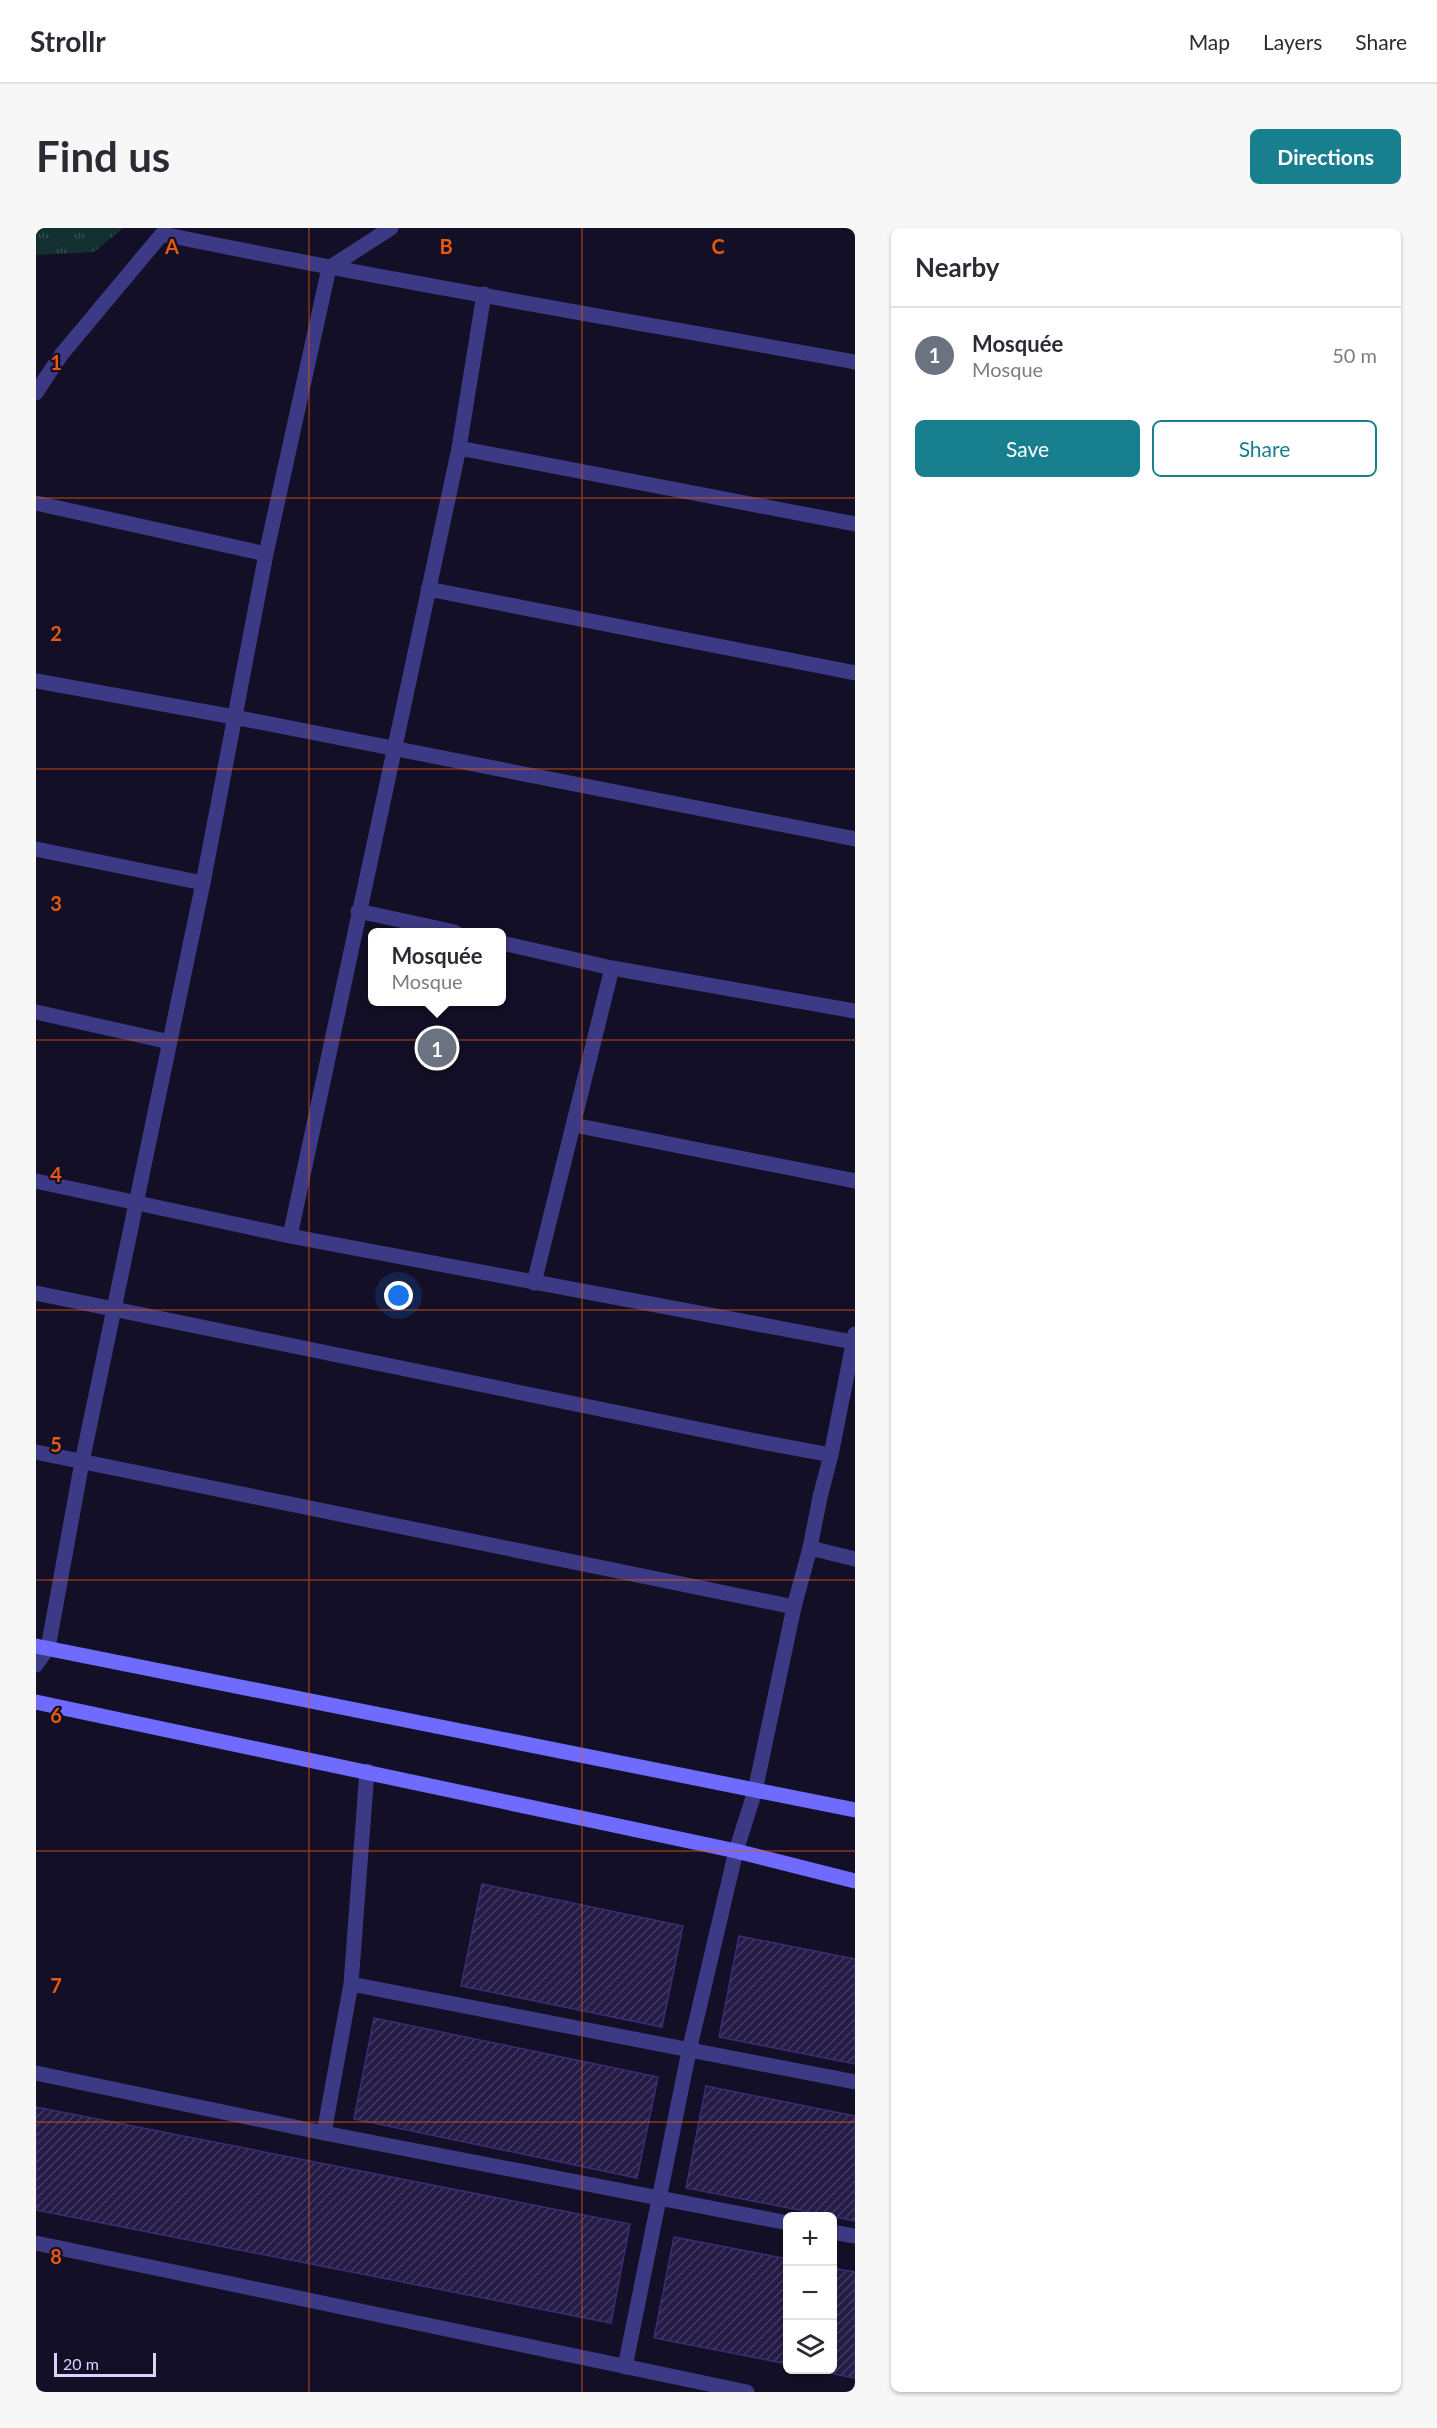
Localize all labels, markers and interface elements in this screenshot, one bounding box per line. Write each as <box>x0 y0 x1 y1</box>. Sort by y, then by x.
text: Strollr <box>30 24 106 58</box>
text: Map <box>1189 29 1230 54</box>
text: Layers <box>1263 29 1322 54</box>
text: Share <box>1355 29 1407 54</box>
button: Directions <box>1250 129 1401 184</box>
text: Find us <box>36 131 170 181</box>
text: A <box>164 234 179 258</box>
text: B <box>439 234 453 258</box>
text: C <box>711 234 725 258</box>
text: Nearby <box>915 251 1000 283</box>
text: Mosquée <box>972 330 1063 357</box>
text: 1 <box>929 343 940 367</box>
text: 50 m <box>1332 343 1377 367</box>
text: 1 <box>50 350 62 374</box>
text: Mosque <box>972 357 1043 381</box>
button: Save <box>915 420 1140 477</box>
button: Share <box>1152 420 1377 477</box>
text: 2 <box>50 621 62 645</box>
text: 3 <box>50 891 62 915</box>
popup <box>368 928 506 1006</box>
text: Mosquée <box>391 942 483 969</box>
text: Mosque <box>391 969 463 993</box>
pin: 1 <box>418 1026 456 1070</box>
text: 4 <box>50 1162 62 1186</box>
your location <box>384 1281 413 1310</box>
text: 5 <box>50 1432 62 1456</box>
text: 6 <box>50 1703 62 1727</box>
text: 7 <box>50 1973 62 1997</box>
map controls <box>783 2212 837 2374</box>
button: + <box>783 2212 837 2266</box>
text: 8 <box>50 2244 62 2268</box>
button: − <box>783 2266 837 2320</box>
button: layers <box>783 2320 837 2374</box>
scale bar <box>54 2350 156 2378</box>
text: 20 m <box>63 2354 99 2373</box>

